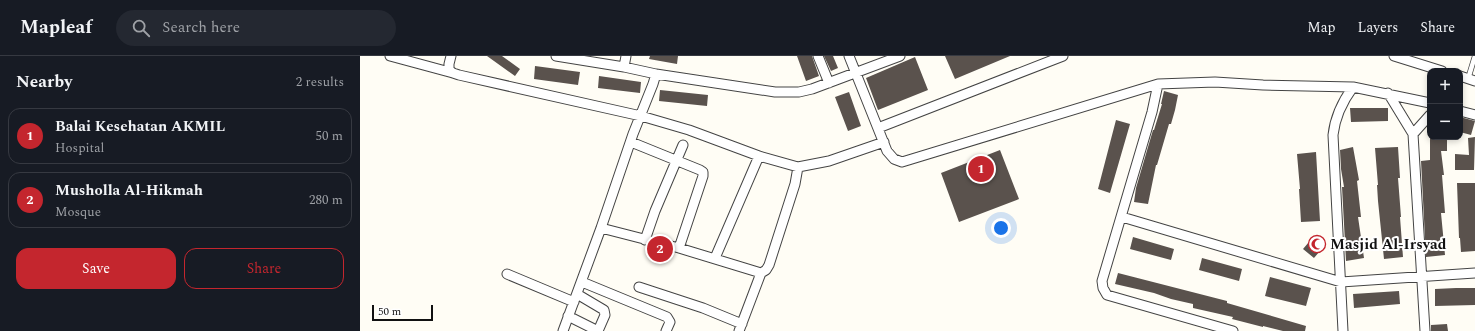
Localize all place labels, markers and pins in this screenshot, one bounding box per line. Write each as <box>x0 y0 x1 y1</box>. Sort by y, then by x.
pin: 1 <box>968 154 994 184</box>
place label: Masjid Al-Irsyad <box>1330 233 1447 256</box>
pin: 2 <box>647 234 673 264</box>
mosque icon: Masjid Al-Irsyad <box>1307 234 1327 254</box>

